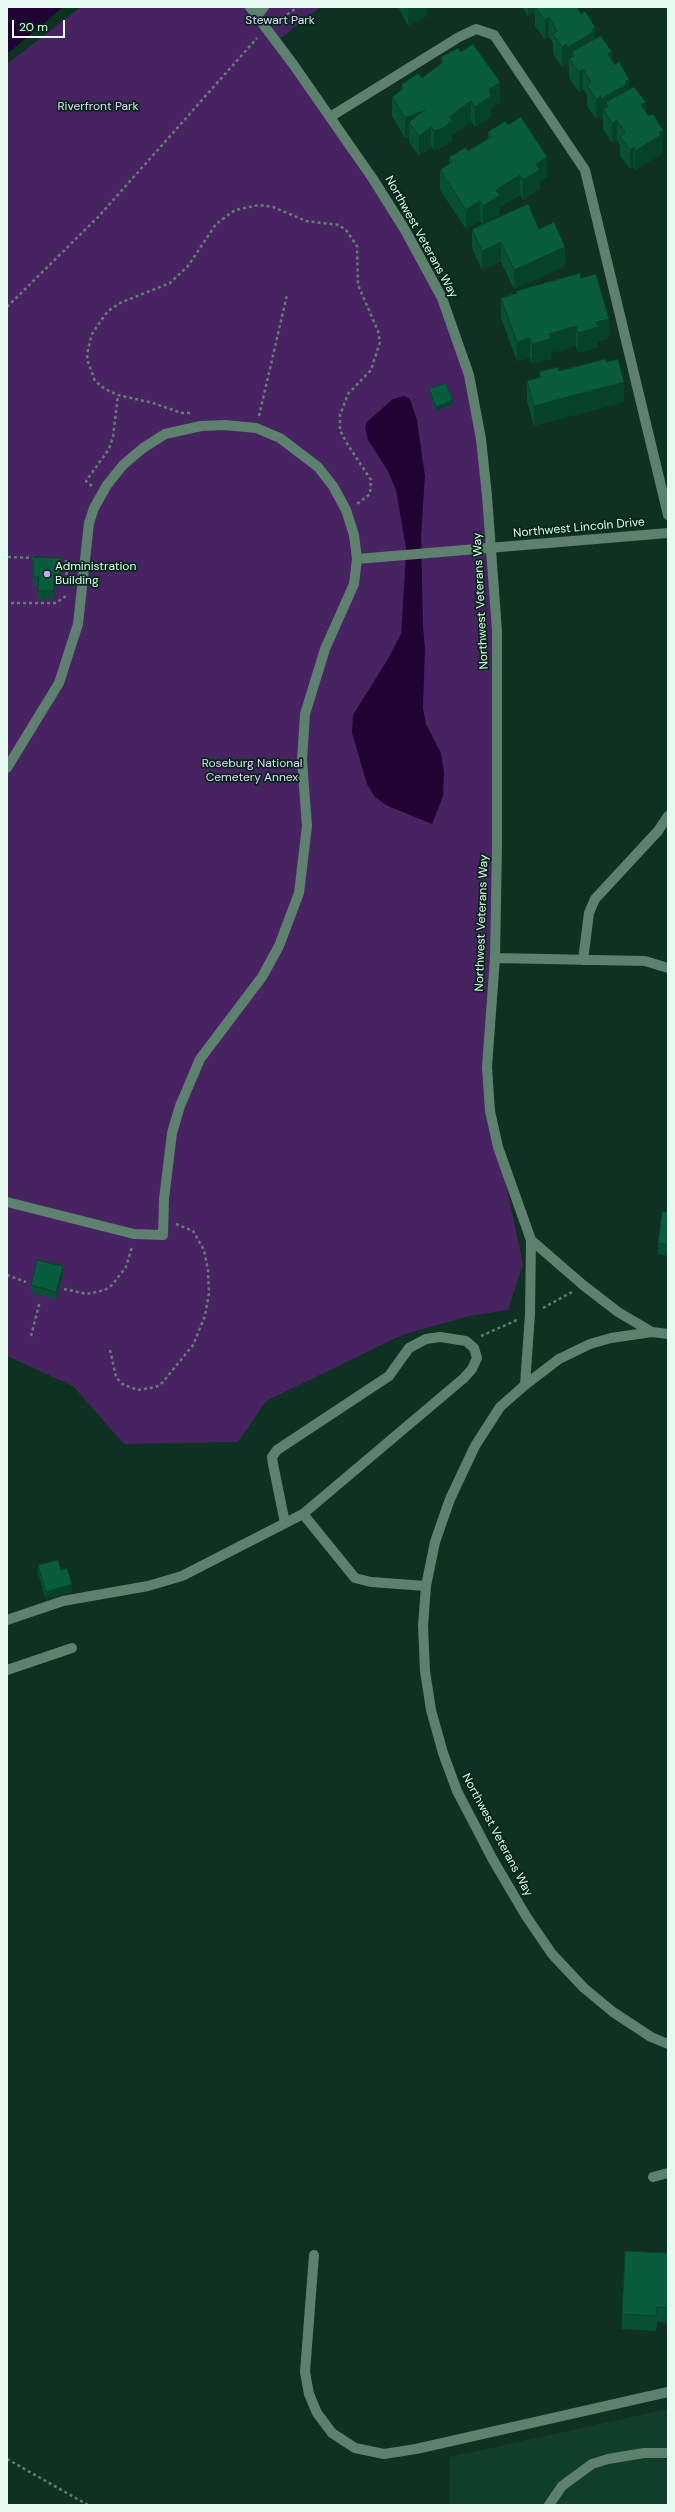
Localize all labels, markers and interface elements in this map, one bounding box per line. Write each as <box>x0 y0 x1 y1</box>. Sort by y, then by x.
scale bar <box>14 12 67 38</box>
park label: Stewart Park <box>245 14 315 28</box>
text: 20 m <box>19 19 48 35</box>
park label: Riverfront Park <box>57 100 139 114</box>
street label: Northwest Veterans Way <box>381 174 461 300</box>
street label: Northwest Lincoln Drive <box>513 515 645 541</box>
street label: Northwest Veterans Way <box>470 532 492 670</box>
place label: Administration Building <box>55 560 136 588</box>
marker: Administration Building <box>42 569 52 579</box>
park label: Roseburg National Cemetery Annex <box>202 757 302 785</box>
street label: Northwest Veterans Way <box>472 854 492 992</box>
street label: Northwest Veterans Way <box>458 1771 536 1899</box>

